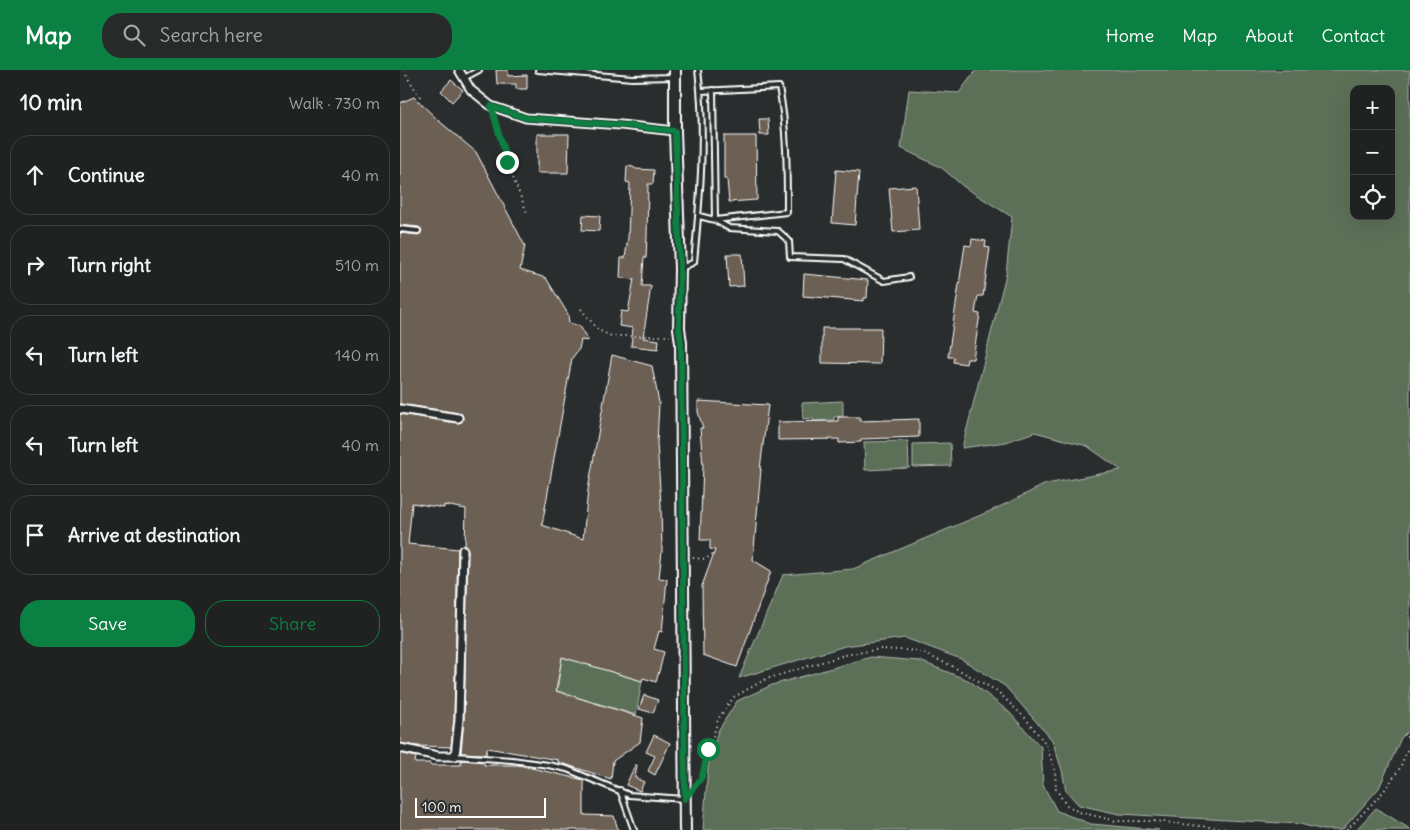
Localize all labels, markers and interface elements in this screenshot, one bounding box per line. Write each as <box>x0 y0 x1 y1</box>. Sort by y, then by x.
search box <box>102 13 452 58</box>
text: Map <box>25 20 72 50</box>
icon: search <box>120 21 148 49</box>
text: Search here <box>160 23 263 47</box>
text: Home <box>1106 24 1154 47</box>
text: Map <box>1182 24 1217 47</box>
text: About <box>1245 24 1293 47</box>
text: Contact <box>1321 24 1385 47</box>
map controls <box>1350 85 1395 220</box>
button: + <box>1350 85 1395 130</box>
text: 10 min <box>20 89 82 116</box>
text: Walk · 730 m <box>289 93 380 113</box>
button: − <box>1350 130 1395 175</box>
route end <box>496 151 519 174</box>
icon: ahead <box>21 161 49 189</box>
text: Continue <box>68 163 145 187</box>
text: 40 m <box>341 165 379 185</box>
button: locate <box>1350 175 1395 220</box>
icon: right <box>21 251 49 279</box>
text: Turn right <box>68 253 151 277</box>
text: 510 m <box>335 255 379 275</box>
icon: left <box>21 341 49 369</box>
text: Turn left <box>68 343 138 367</box>
text: 140 m <box>335 345 379 365</box>
icon: left <box>21 431 49 459</box>
text: Turn left <box>68 433 138 457</box>
text: 40 m <box>341 435 379 455</box>
icon: arrive <box>21 521 49 549</box>
text: Arrive at destination <box>68 523 241 547</box>
button: Save <box>20 600 195 647</box>
button: Share <box>205 600 380 647</box>
route start <box>697 738 720 761</box>
scale bar <box>415 795 546 818</box>
text: 100 m <box>422 798 462 816</box>

